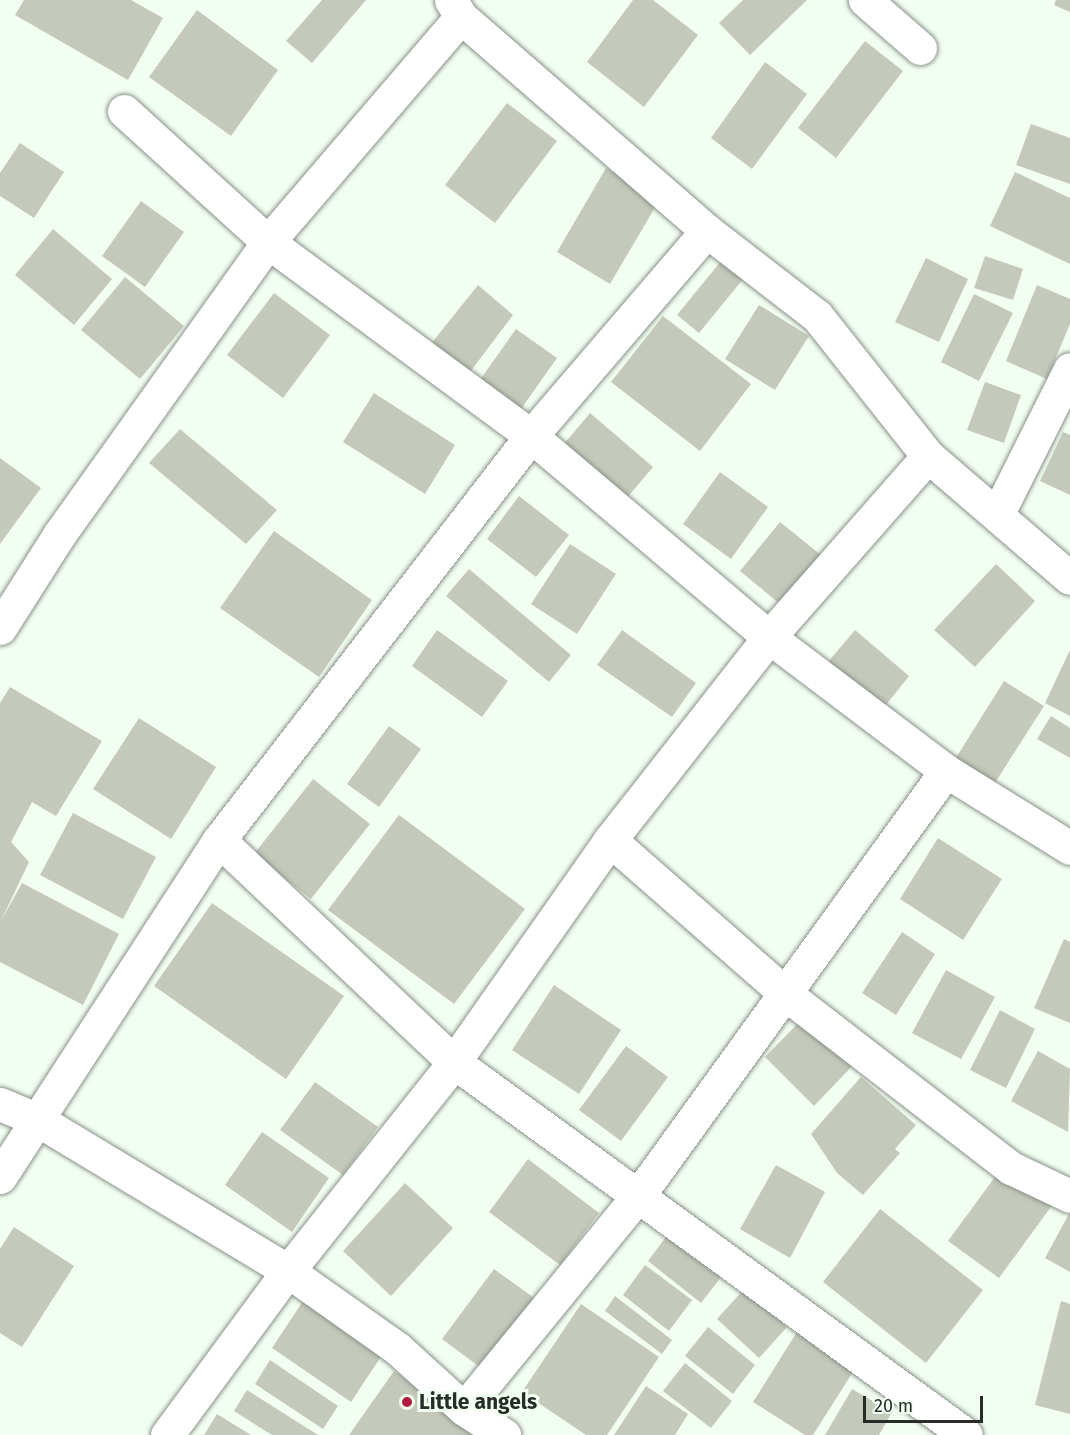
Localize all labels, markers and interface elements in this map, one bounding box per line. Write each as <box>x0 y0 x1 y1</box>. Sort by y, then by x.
scale bar <box>866 1384 986 1422</box>
place label: Little angels <box>419 1389 537 1415</box>
marker: Little angels <box>400 1395 414 1409</box>
text: 20 m <box>874 1395 913 1417</box>

